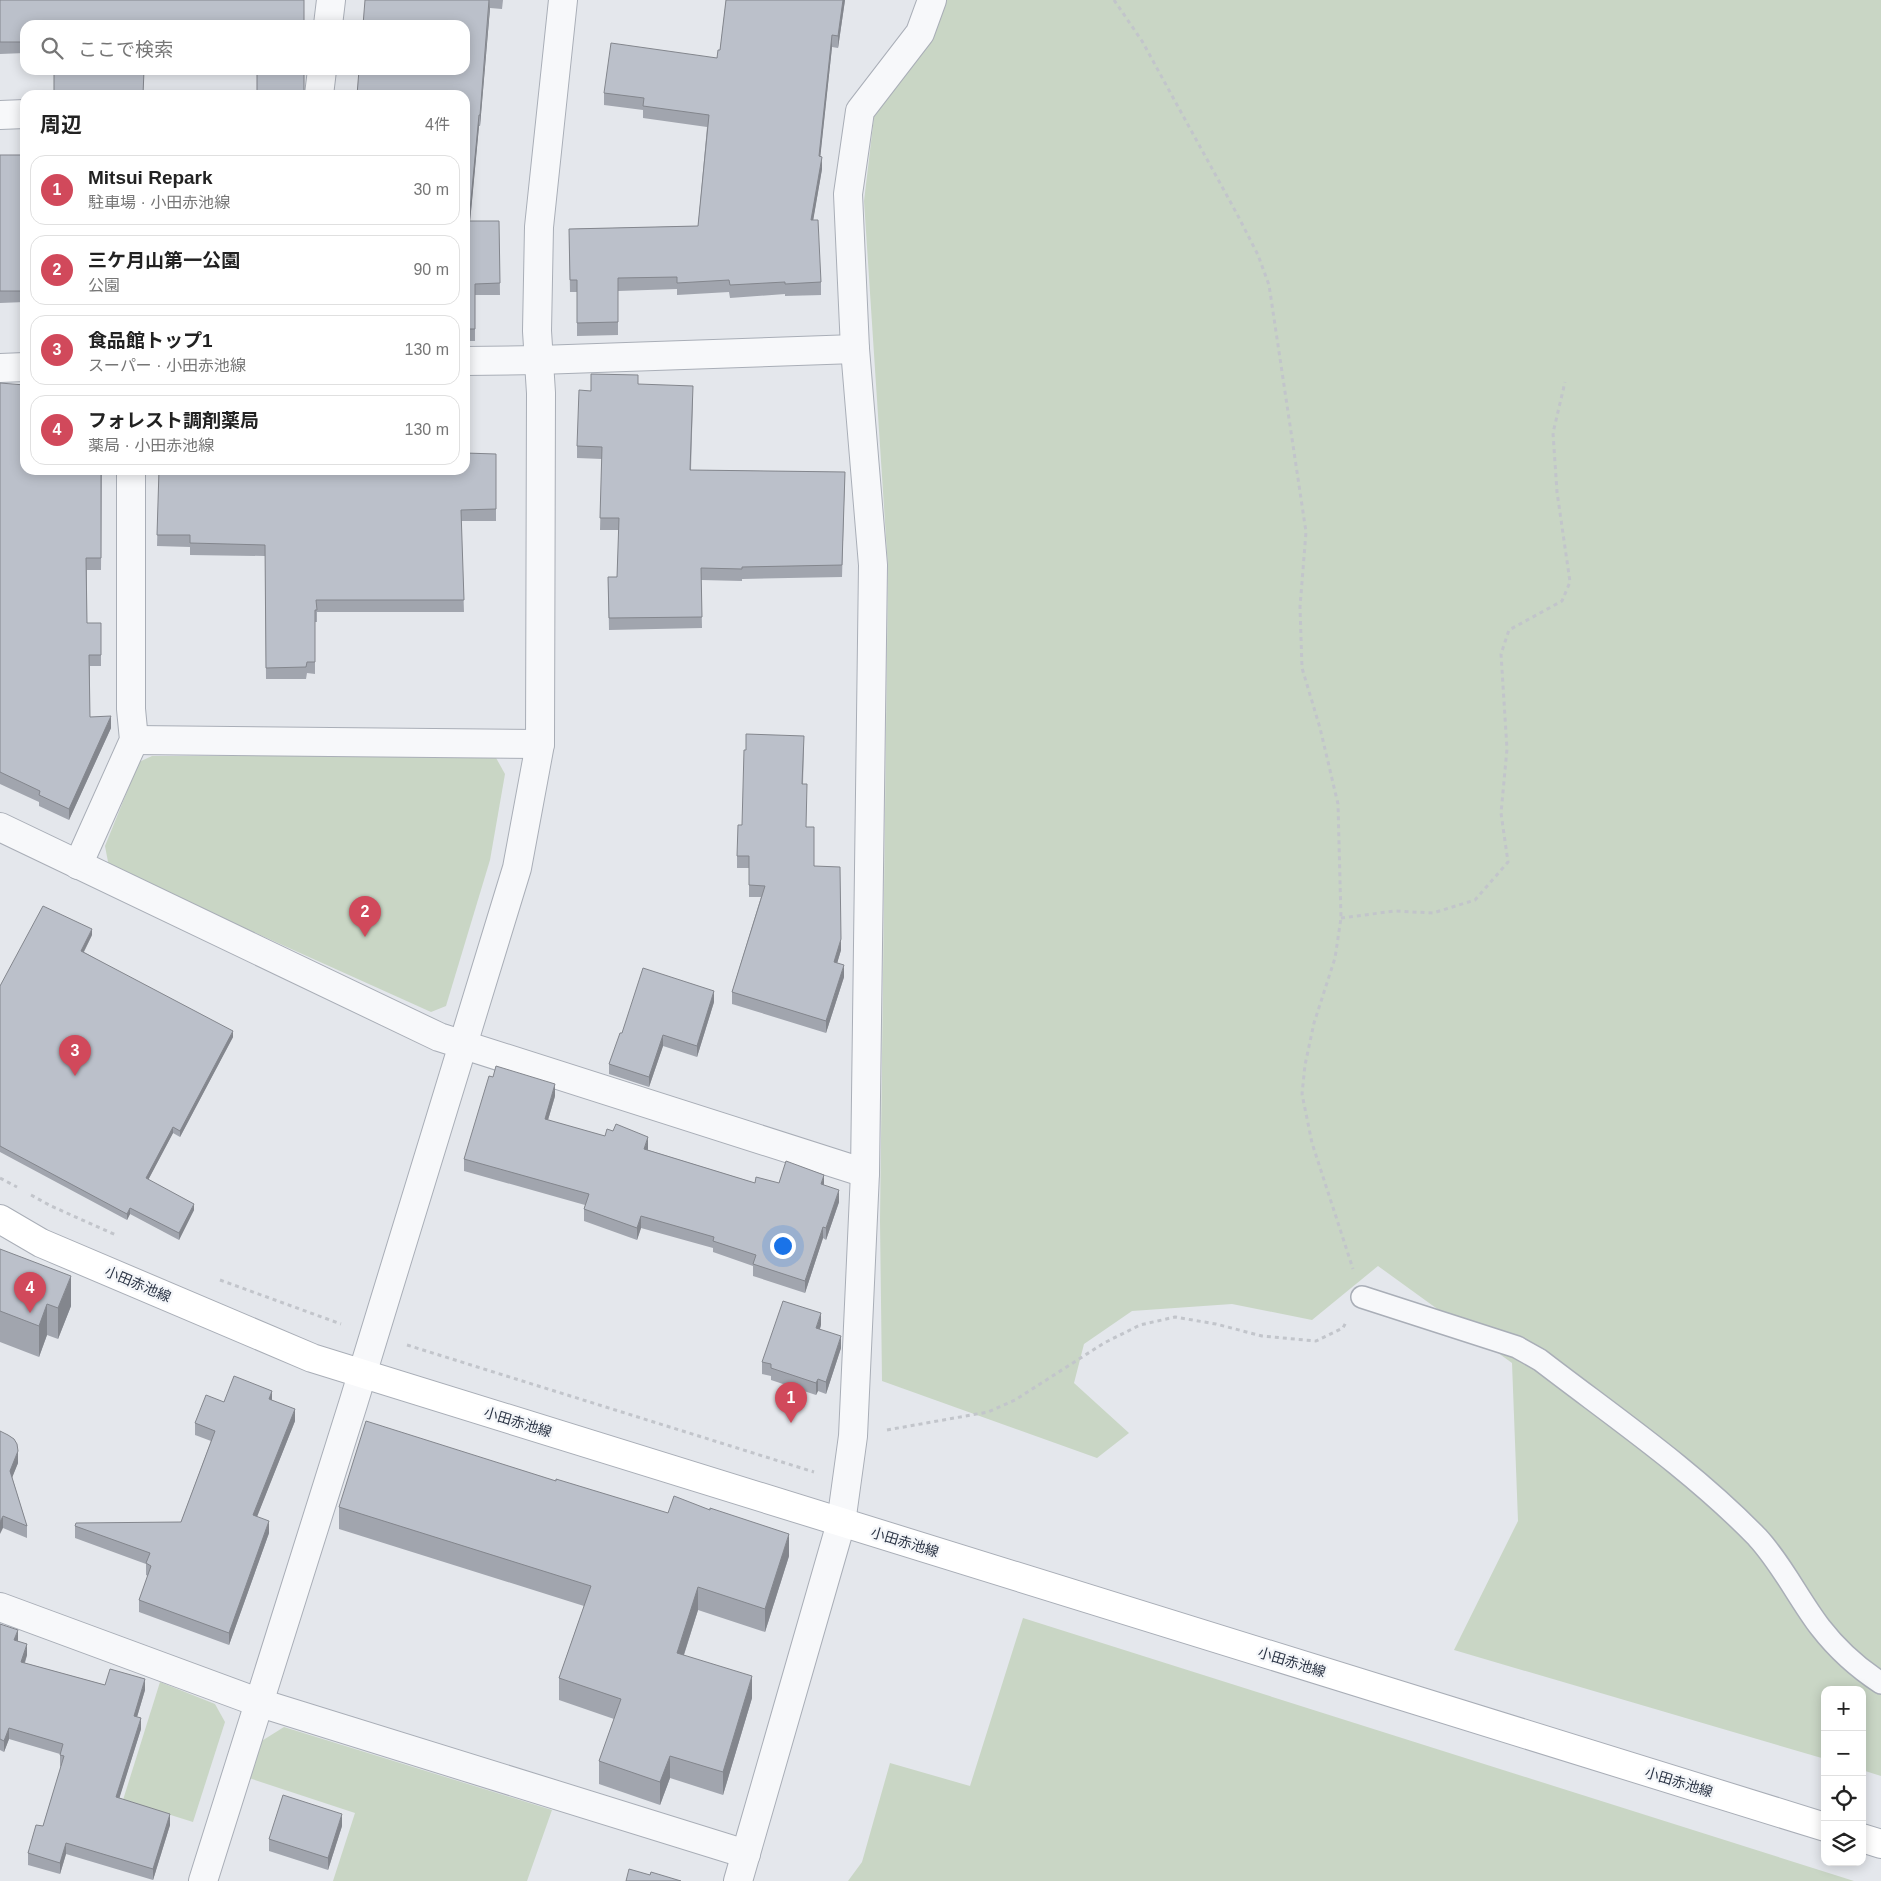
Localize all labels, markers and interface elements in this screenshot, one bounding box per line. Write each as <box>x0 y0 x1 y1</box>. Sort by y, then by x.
search box <box>20 20 470 75</box>
icon: search <box>38 34 66 62</box>
text: ここで検索 <box>78 39 173 60</box>
text: 周辺 <box>40 113 82 136</box>
text: 4件 <box>425 116 450 133</box>
text: Mitsui Repark <box>88 167 213 188</box>
text: 1 <box>53 181 61 198</box>
text: 30 m <box>413 181 449 198</box>
text: 駐車場 · 小田赤池線 <box>88 194 230 211</box>
text: 三ケ月山第一公園 <box>88 250 240 271</box>
text: 2 <box>53 261 61 278</box>
text: 90 m <box>413 261 449 278</box>
text: 公園 <box>88 277 120 294</box>
text: 食品館トップ1 <box>88 330 213 351</box>
text: 3 <box>53 341 61 358</box>
text: 130 m <box>405 341 449 358</box>
text: スーパー · 小田赤池線 <box>88 357 246 374</box>
text: フォレスト調剤薬局 <box>88 410 259 431</box>
text: 4 <box>53 421 61 438</box>
text: 130 m <box>405 421 449 438</box>
text: 薬局 · 小田赤池線 <box>88 437 214 454</box>
pin: 2 <box>349 896 381 937</box>
pin: 3 <box>59 1035 91 1076</box>
your location <box>770 1233 796 1259</box>
street label: 小田赤池線 <box>103 1263 173 1305</box>
pin: 4 <box>14 1272 46 1313</box>
pin: 1 <box>775 1382 807 1423</box>
street label: 小田赤池線 <box>482 1404 554 1440</box>
street label: 小田赤池線 <box>869 1524 941 1560</box>
street label: 小田赤池線 <box>1256 1644 1328 1680</box>
map controls <box>1821 1686 1866 1866</box>
button: + <box>1821 1686 1866 1731</box>
button: − <box>1821 1731 1866 1776</box>
street label: 小田赤池線 <box>1643 1764 1715 1800</box>
button: locate <box>1821 1776 1866 1821</box>
button: layers <box>1821 1821 1866 1866</box>

